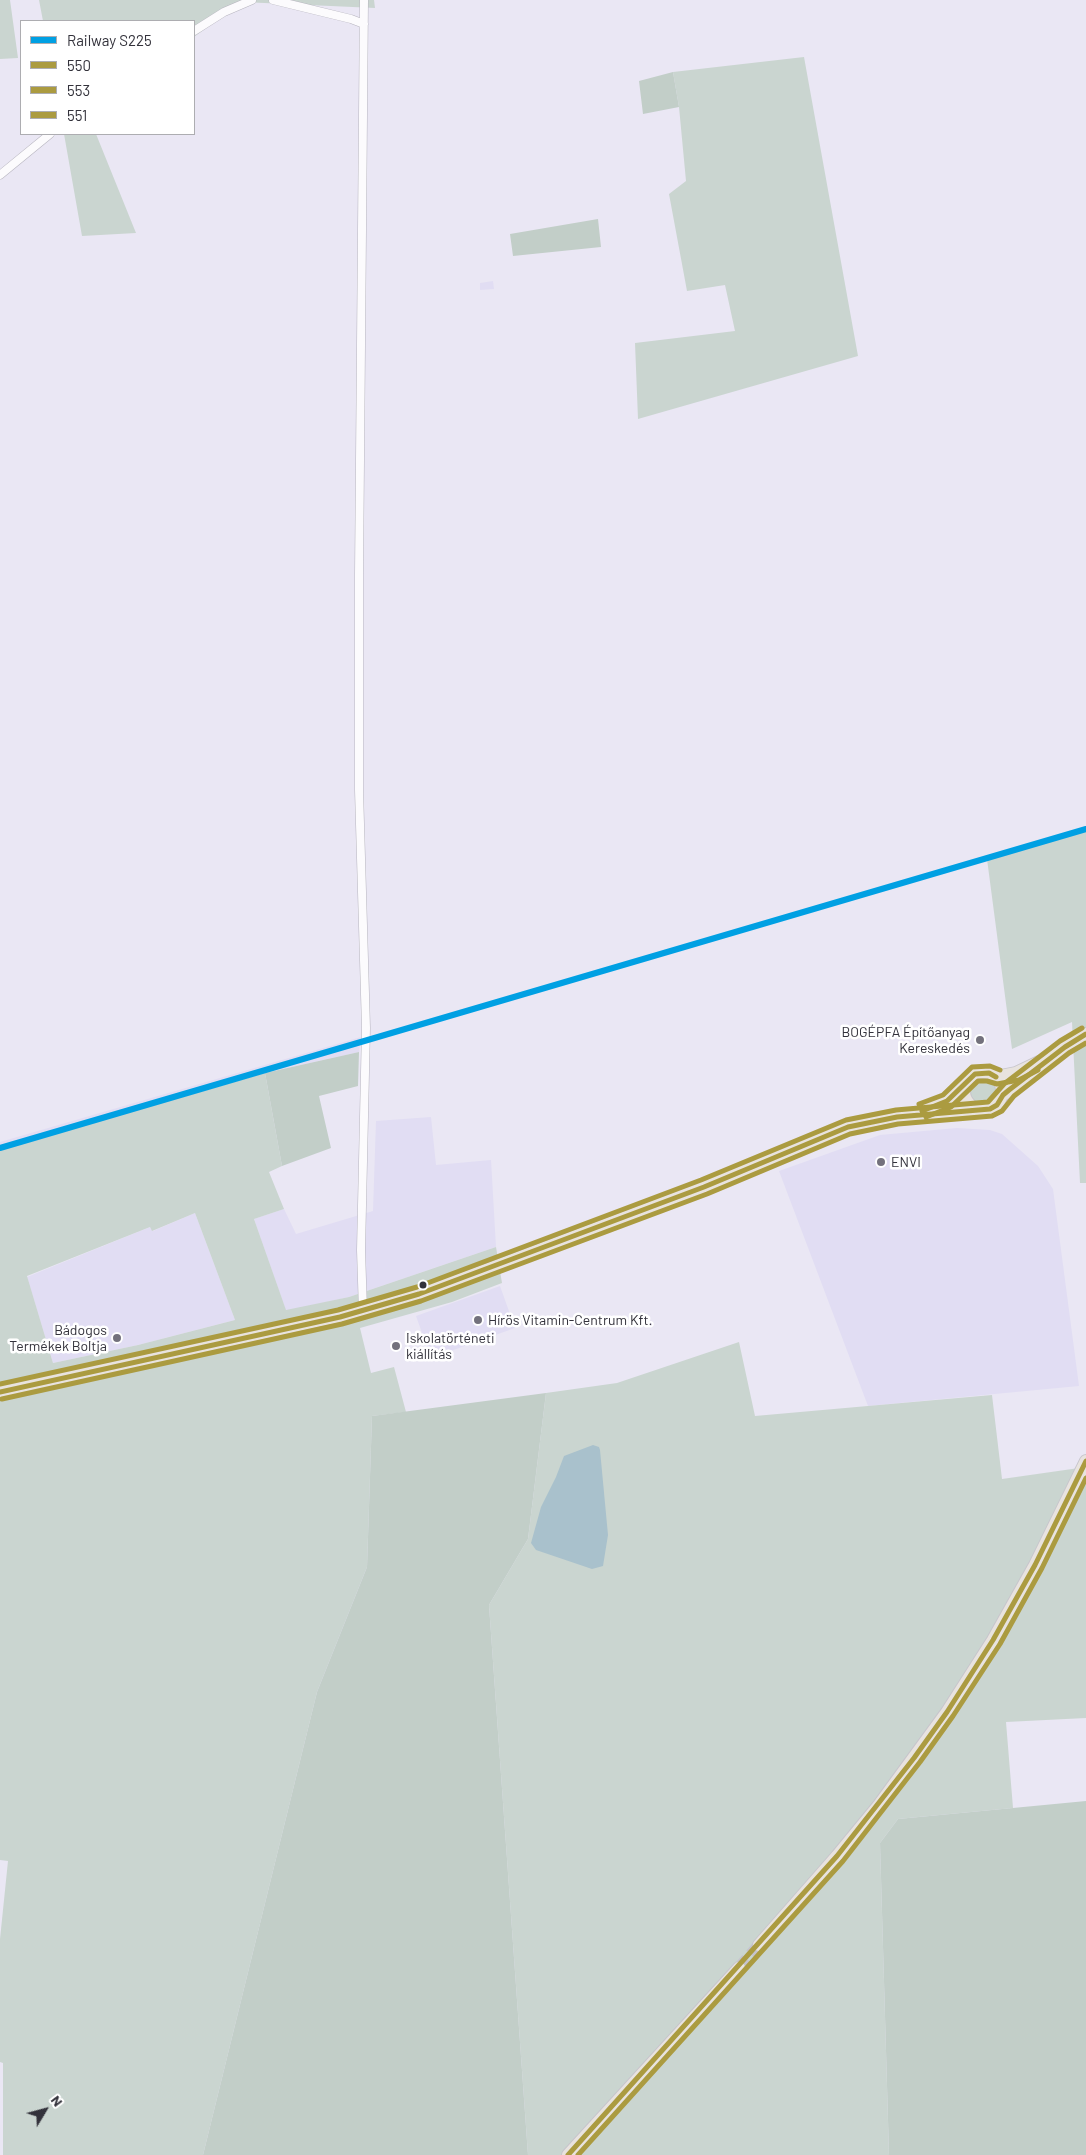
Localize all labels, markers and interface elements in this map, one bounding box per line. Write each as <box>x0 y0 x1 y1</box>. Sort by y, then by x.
legend <box>20 20 195 135</box>
text: Railway S225 <box>67 31 152 49</box>
text: 550 <box>67 56 91 74</box>
text: 553 <box>67 81 90 99</box>
text: 551 <box>67 106 87 124</box>
place label: BOGÉPFA Építőanyag Kereskedés <box>842 1024 970 1056</box>
marker: BOGÉPFA Építőanyag Kereskedés <box>974 1034 986 1046</box>
place label: ENVI <box>891 1154 921 1170</box>
marker: ENVI <box>875 1156 887 1168</box>
unlabelled marker <box>418 1280 428 1290</box>
place label: Hírös Vitamin-Centrum Kft. <box>488 1312 652 1328</box>
marker: Hírös Vitamin-Centrum Kft. <box>472 1314 484 1326</box>
place label: Bádogos Termékek Boltja <box>9 1322 107 1354</box>
place label: Iskolatörténeti kiállítás <box>406 1330 495 1362</box>
marker: Bádogos Termékek Boltja <box>111 1332 123 1344</box>
marker: Iskolatörténeti kiállítás <box>390 1340 402 1352</box>
north arrow <box>20 2085 70 2135</box>
text: N <box>48 2092 67 2110</box>

